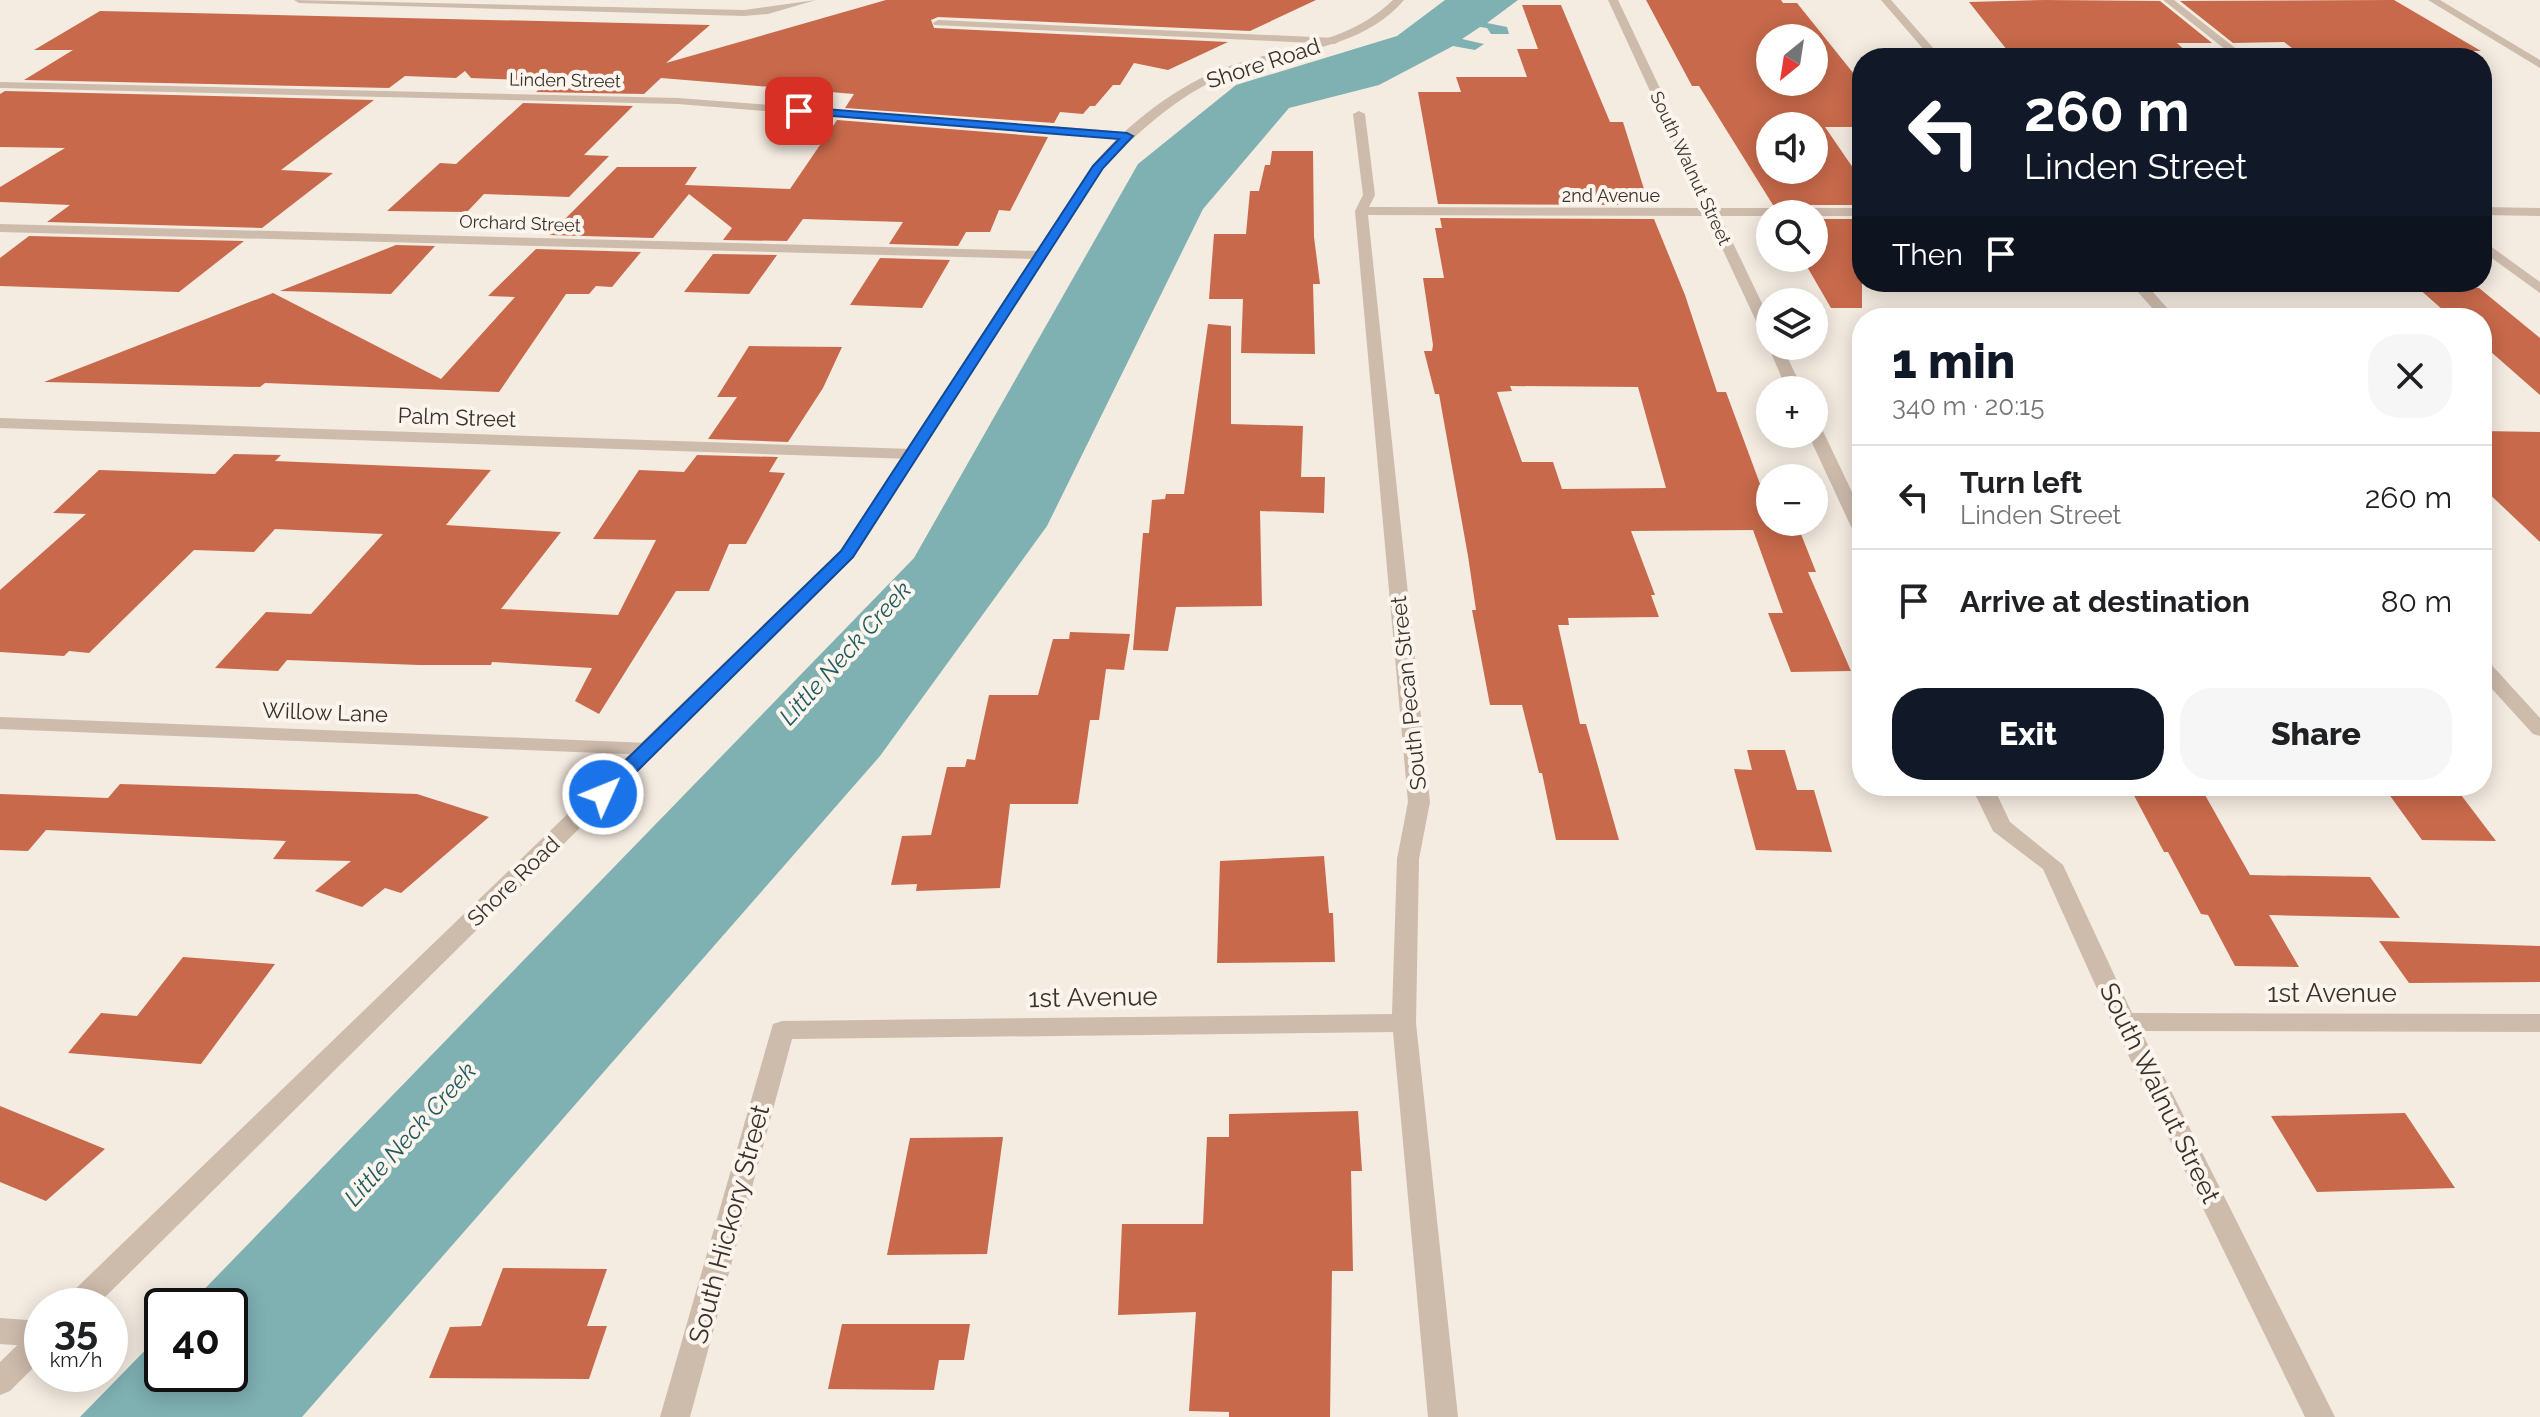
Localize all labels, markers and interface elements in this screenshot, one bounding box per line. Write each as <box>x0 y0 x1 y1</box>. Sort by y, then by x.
north arrow <box>1756 24 1828 96</box>
map controls <box>1756 24 1828 536</box>
street label: Shore Road <box>1203 32 1323 94</box>
street label: Linden Street <box>509 69 621 91</box>
pin <box>765 77 833 145</box>
text: 260 m <box>2024 78 2190 144</box>
icon: left <box>1892 80 1996 184</box>
street label: South Walnut Street <box>1646 88 1736 248</box>
icon: arrive <box>777 89 821 133</box>
button: sound <box>1756 112 1828 184</box>
text: Linden Street <box>2024 145 2247 187</box>
street label: 2nd Avenue <box>1562 185 1661 206</box>
button: search <box>1756 200 1828 272</box>
street label: Orchard Street <box>459 210 581 236</box>
icon: arrive <box>1979 232 2023 276</box>
text: Then <box>1892 237 1963 272</box>
button: layers <box>1756 288 1828 360</box>
text: 1 min <box>1892 333 2015 389</box>
button: close <box>2368 334 2452 418</box>
button: + <box>1756 376 1828 448</box>
text: 340 m · 20:15 <box>1892 391 2044 421</box>
street label: Palm Street <box>397 402 517 432</box>
button: − <box>1756 464 1828 536</box>
text: Turn left <box>1960 465 2082 500</box>
icon: left <box>1892 475 1936 519</box>
text: 260 m <box>2365 480 2452 515</box>
text: Linden Street <box>1960 500 2121 530</box>
water label: Little Neck Creek <box>773 575 917 731</box>
icon: arrive <box>1892 579 1936 623</box>
text: Arrive at destination <box>1960 584 2250 619</box>
text: 80 m <box>2381 584 2452 619</box>
street label: South Pecan Street <box>1385 594 1431 791</box>
button: Exit <box>1892 688 2164 780</box>
button: Share <box>2180 688 2452 780</box>
street label: Willow Lane <box>262 697 388 727</box>
position arrow <box>561 752 645 836</box>
street label: Shore Road <box>462 831 564 931</box>
street label: South Walnut Street <box>2094 978 2227 1208</box>
street label: 1st Avenue <box>2267 978 2397 1008</box>
street label: 1st Avenue <box>1028 981 1158 1013</box>
water label: Little Neck Creek <box>338 1056 482 1212</box>
street label: South Hickory Street <box>683 1101 775 1347</box>
speed limit sign: 40 <box>144 1288 248 1392</box>
text: 35 <box>54 1306 98 1353</box>
text: km/h <box>50 1348 102 1372</box>

